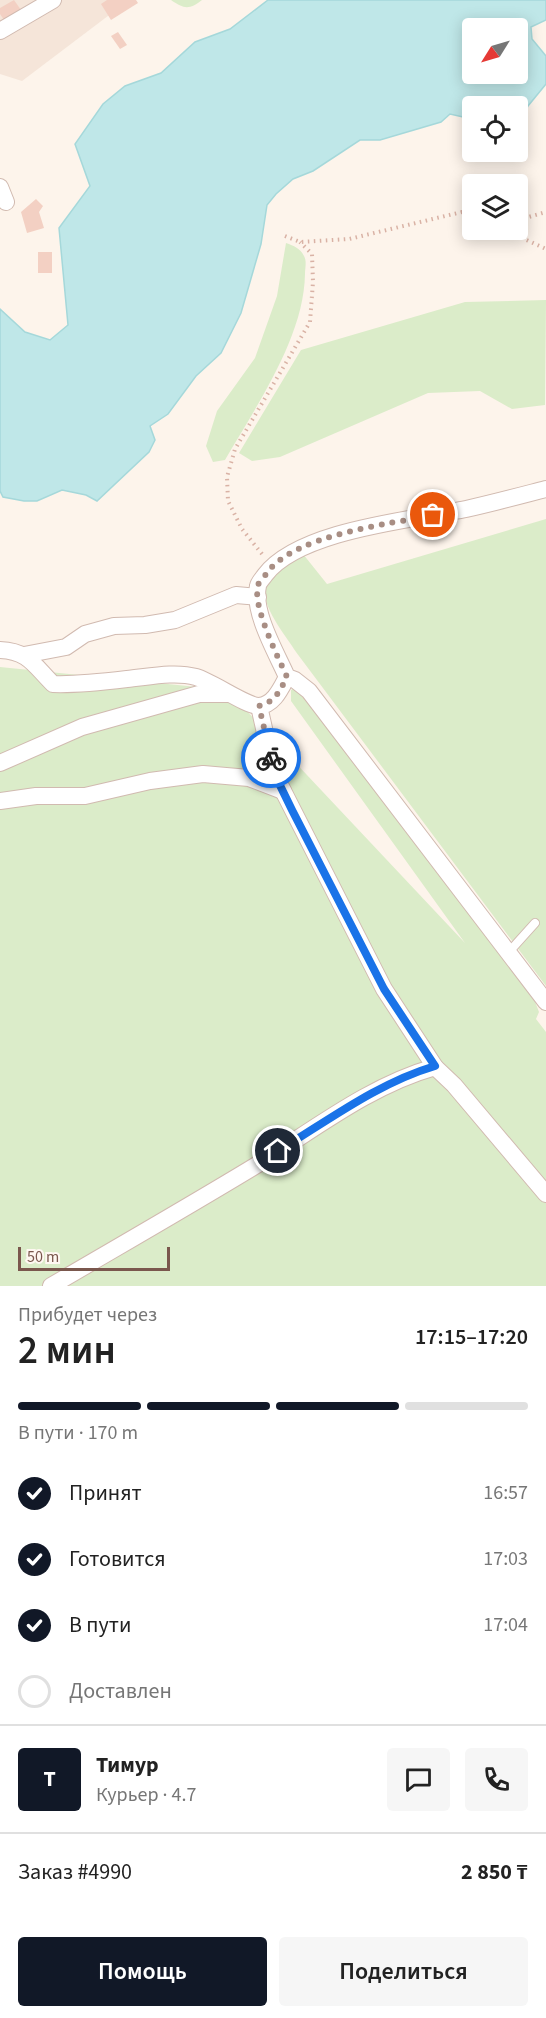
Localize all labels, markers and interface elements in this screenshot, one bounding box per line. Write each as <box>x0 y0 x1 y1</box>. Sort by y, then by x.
north arrow <box>462 18 528 84</box>
map controls <box>462 18 528 240</box>
button: locate <box>462 96 528 162</box>
button: layers <box>462 174 528 240</box>
pin <box>407 489 458 540</box>
icon: bag <box>416 498 449 531</box>
courier <box>241 728 301 788</box>
icon: bike <box>255 742 288 775</box>
pin <box>252 1125 303 1176</box>
icon: home <box>261 1134 294 1167</box>
scale bar <box>18 1244 170 1272</box>
text: 50 m <box>27 1246 59 1268</box>
text: Прибудет через <box>18 1301 157 1329</box>
text: 17:15–17:20 <box>415 1321 528 1353</box>
text: 2 мин <box>18 1323 116 1379</box>
text: В пути · 170 m <box>18 1419 138 1447</box>
icon: check <box>18 1477 51 1510</box>
text: Принят <box>69 1477 142 1509</box>
text: 16:57 <box>483 1479 528 1507</box>
icon: check <box>18 1543 51 1576</box>
text: Готовится <box>69 1543 166 1575</box>
text: 17:03 <box>483 1545 528 1573</box>
icon: check <box>18 1609 51 1642</box>
text: В пути <box>69 1609 131 1641</box>
text: 17:04 <box>483 1611 528 1639</box>
text: Доставлен <box>69 1675 172 1707</box>
button: chat <box>387 1748 450 1811</box>
button: phone <box>465 1748 528 1811</box>
text: Тимур <box>96 1749 159 1781</box>
text: Т <box>43 1763 56 1795</box>
text: Курьер · 4.7 <box>96 1781 196 1809</box>
text: Заказ #4990 <box>18 1856 132 1888</box>
text: 2 850 ₸ <box>461 1856 528 1888</box>
button: Помощь <box>18 1937 267 2006</box>
button: Поделиться <box>279 1937 528 2006</box>

